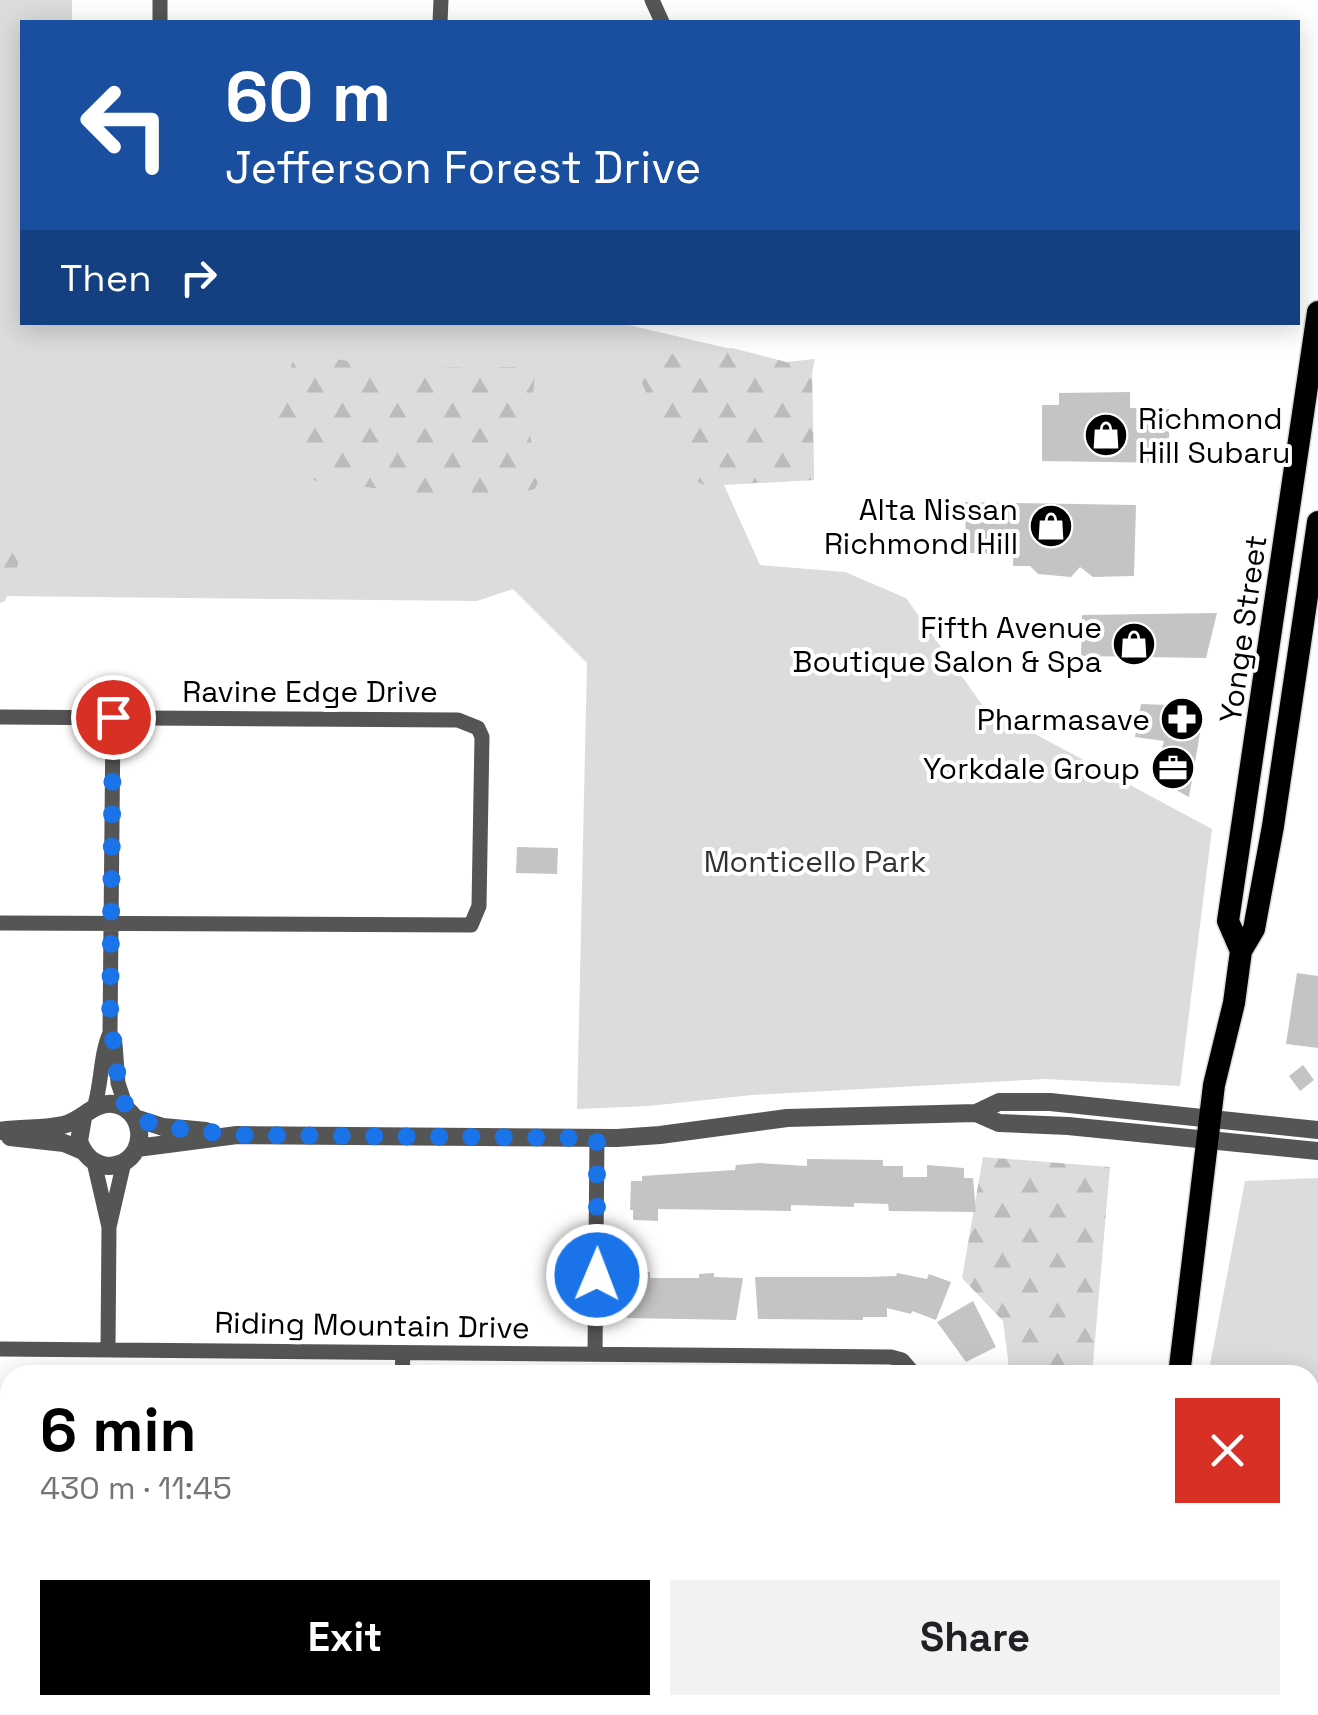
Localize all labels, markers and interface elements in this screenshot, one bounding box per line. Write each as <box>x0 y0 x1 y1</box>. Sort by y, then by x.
text: 60 m <box>225 52 391 141</box>
icon: left <box>60 60 190 190</box>
text: Jefferson Forest Drive <box>225 139 701 196</box>
icon: right <box>171 250 226 305</box>
text: Then <box>60 254 151 302</box>
place label: Richmond Hill Subaru <box>1138 399 1290 472</box>
shop icon: Richmond Hill Subaru <box>1083 412 1129 458</box>
place label: Alta Nissan Richmond Hill <box>824 490 1018 563</box>
shop icon: Alta Nissan Richmond Hill <box>1028 503 1074 549</box>
street label: Yonge Street <box>1211 533 1275 725</box>
place label: Fifth Avenue Boutique Salon & Spa <box>793 608 1102 681</box>
shop icon: Fifth Avenue Boutique Salon & Spa <box>1111 621 1157 667</box>
street label: Ravine Edge Drive <box>182 672 438 711</box>
pin <box>71 675 156 760</box>
icon: arrive <box>86 690 141 745</box>
pharmacy icon: Pharmasave <box>1159 696 1205 742</box>
place label: Pharmasave <box>977 700 1150 739</box>
office icon: Yorkdale Group <box>1150 745 1196 791</box>
place label: Yorkdale Group <box>923 749 1140 788</box>
park label: Monticello Park <box>704 842 926 881</box>
position arrow <box>545 1223 649 1327</box>
street label: Riding Mountain Drive <box>214 1303 530 1347</box>
text: 6 min <box>40 1392 196 1469</box>
button: close <box>1175 1398 1280 1503</box>
text: 430 m · 11:45 <box>40 1468 232 1508</box>
button: Exit <box>40 1580 650 1695</box>
button: Share <box>670 1580 1280 1695</box>

